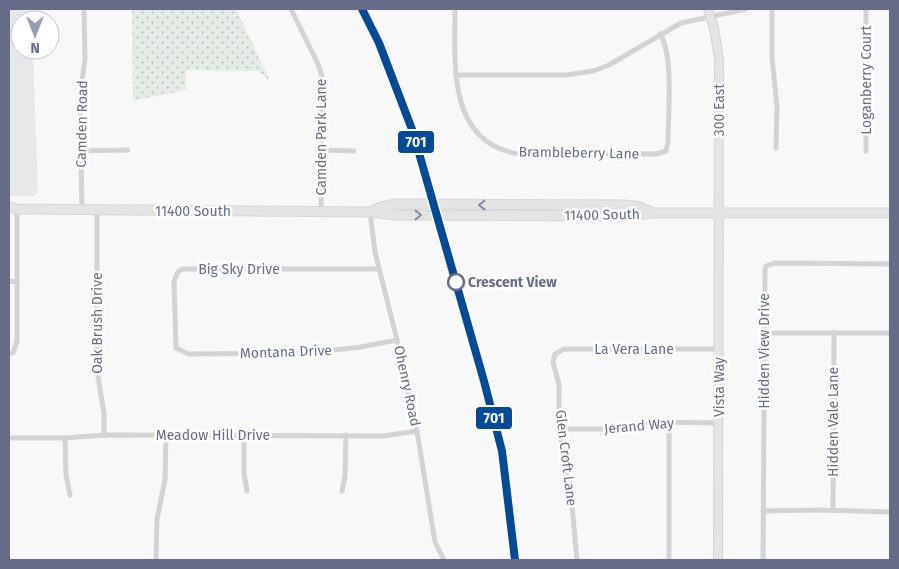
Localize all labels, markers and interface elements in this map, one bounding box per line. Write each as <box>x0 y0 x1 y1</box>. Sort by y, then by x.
north arrow <box>10 10 60 60</box>
street label: Loganberry Court <box>858 24 875 135</box>
text: N <box>30 39 40 56</box>
street label: Camden Park Lane <box>313 79 330 195</box>
street label: Camden Road <box>73 80 91 168</box>
street label: 300 East <box>711 83 728 136</box>
line badge: 701 <box>397 130 435 154</box>
text: 701 <box>406 134 426 151</box>
street label: Brambleberry Lane <box>519 143 639 163</box>
one-way arrow <box>478 200 486 210</box>
street label: 11400 South <box>155 203 231 220</box>
street label: 11400 South <box>564 206 640 224</box>
one-way arrow <box>414 210 422 220</box>
street label: Big Sky Drive <box>198 261 280 278</box>
street label: Oak Brush Drive <box>89 272 106 374</box>
marker: Crescent View <box>447 273 465 291</box>
place label: Crescent View <box>468 274 557 291</box>
street label: Hidden View Drive <box>756 293 773 409</box>
street label: La Vera Lane <box>594 341 674 358</box>
street label: Montana Drive <box>240 342 332 362</box>
street label: Ohenry Road <box>390 344 424 428</box>
street label: Vista Way <box>711 357 728 417</box>
street label: Hidden Vale Lane <box>825 367 842 477</box>
line badge: 701 <box>475 406 513 430</box>
street label: Glen Croft Lane <box>552 409 580 507</box>
text: 701 <box>484 410 504 427</box>
street label: Jerand Way <box>603 414 675 438</box>
street label: Meadow Hill Drive <box>156 427 270 444</box>

